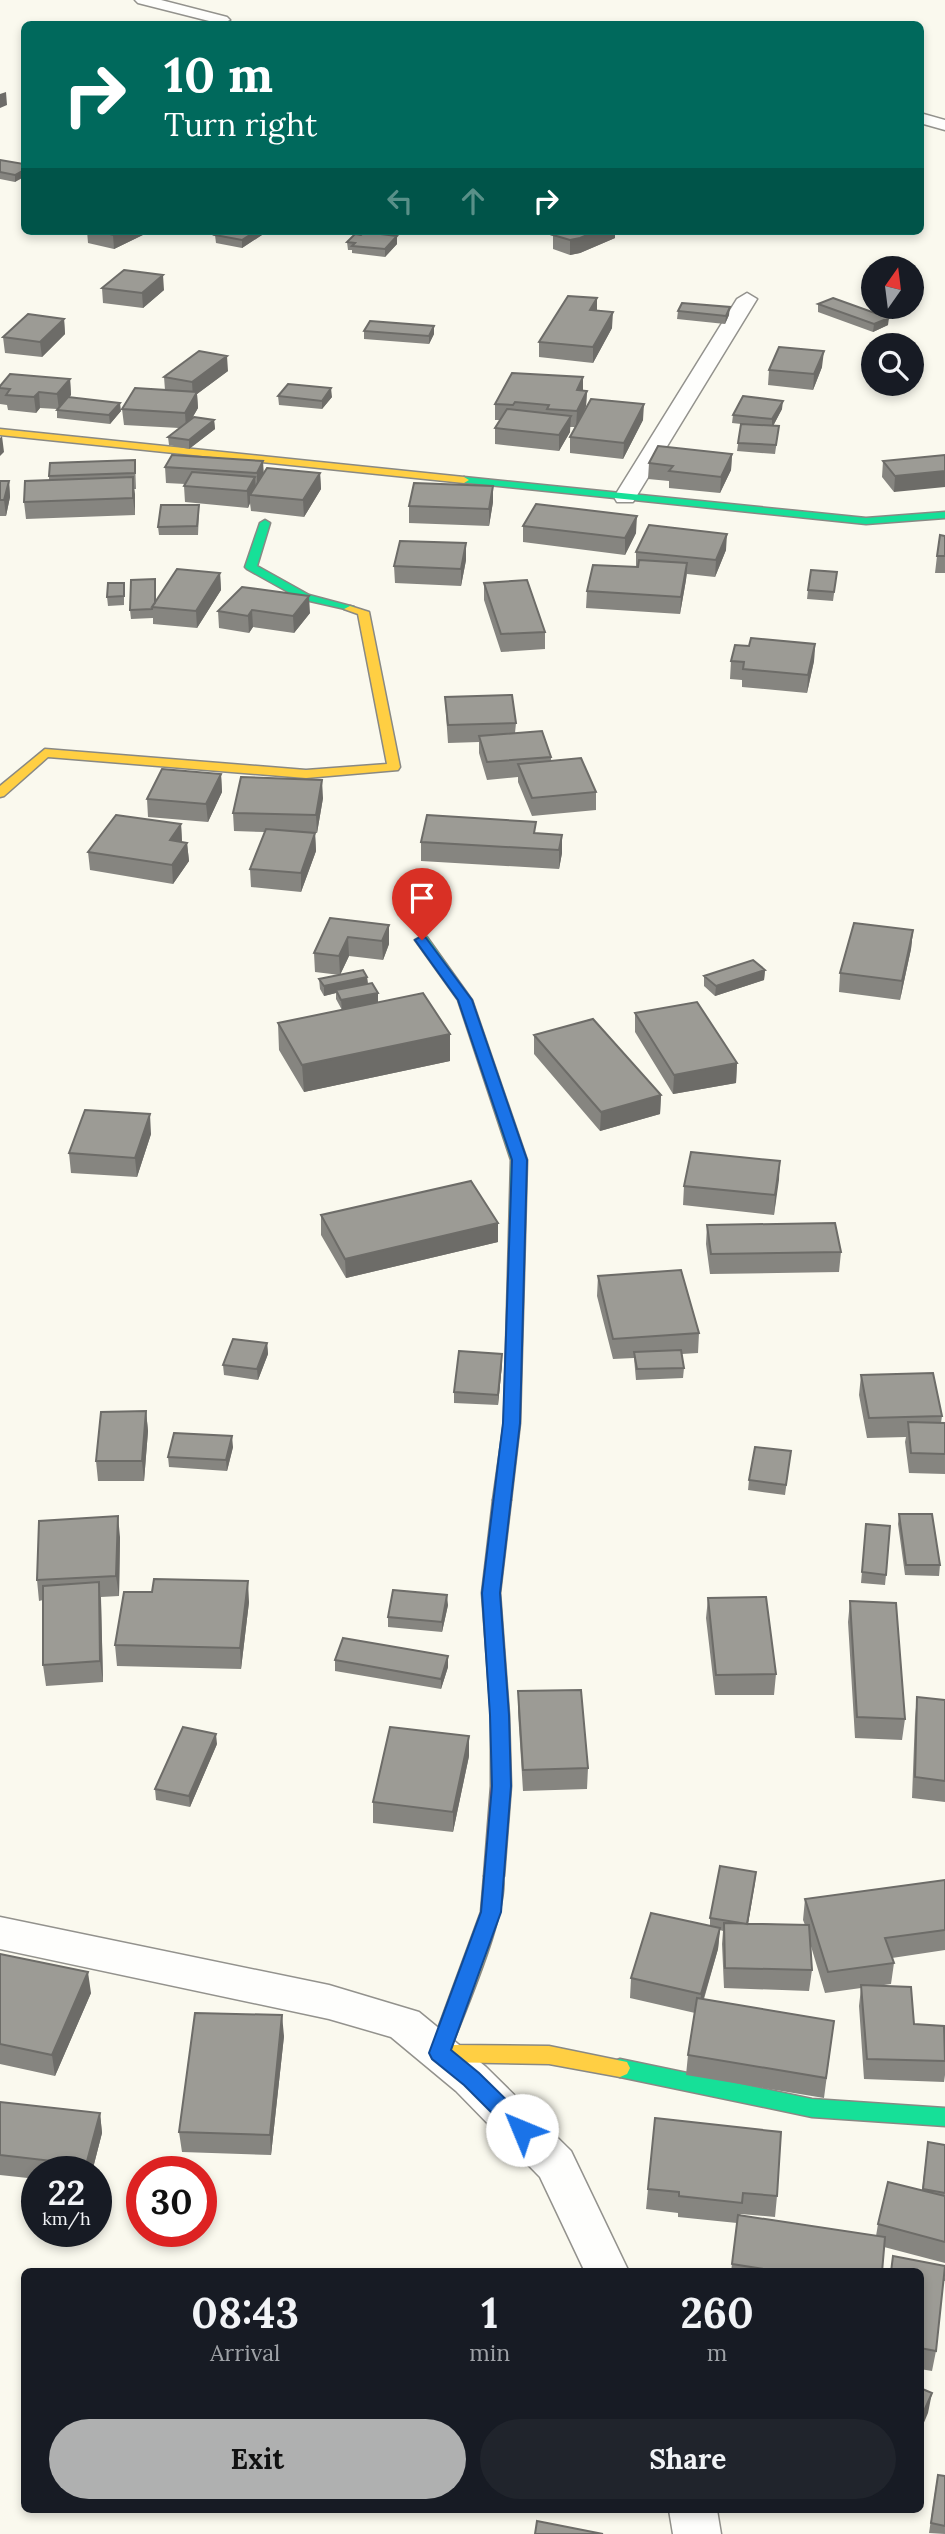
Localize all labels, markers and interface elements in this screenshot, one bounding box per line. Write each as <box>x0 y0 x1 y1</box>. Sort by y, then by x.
text: 10 m <box>164 43 273 105</box>
icon: right <box>49 49 140 140</box>
text: Turn right <box>164 104 317 145</box>
icon: left <box>381 182 419 220</box>
icon: ahead <box>454 182 492 220</box>
icon: right <box>527 182 565 220</box>
north arrow <box>861 256 924 318</box>
map controls <box>861 256 924 396</box>
button: search <box>861 333 924 396</box>
pin <box>392 868 452 940</box>
icon: arrive <box>403 879 441 917</box>
position arrow <box>485 2093 559 2167</box>
speed limit sign: 30 <box>126 2156 217 2247</box>
text: 22 <box>48 2170 85 2215</box>
text: km/h <box>42 2207 91 2230</box>
text: 08:43 <box>191 2286 299 2340</box>
text: 1 <box>481 2286 498 2340</box>
text: 260 <box>680 2286 754 2340</box>
text: Arrival <box>210 2338 280 2367</box>
text: min <box>469 2338 510 2367</box>
text: m <box>707 2338 727 2367</box>
button: Exit <box>49 2419 466 2499</box>
button: Share <box>480 2419 896 2499</box>

